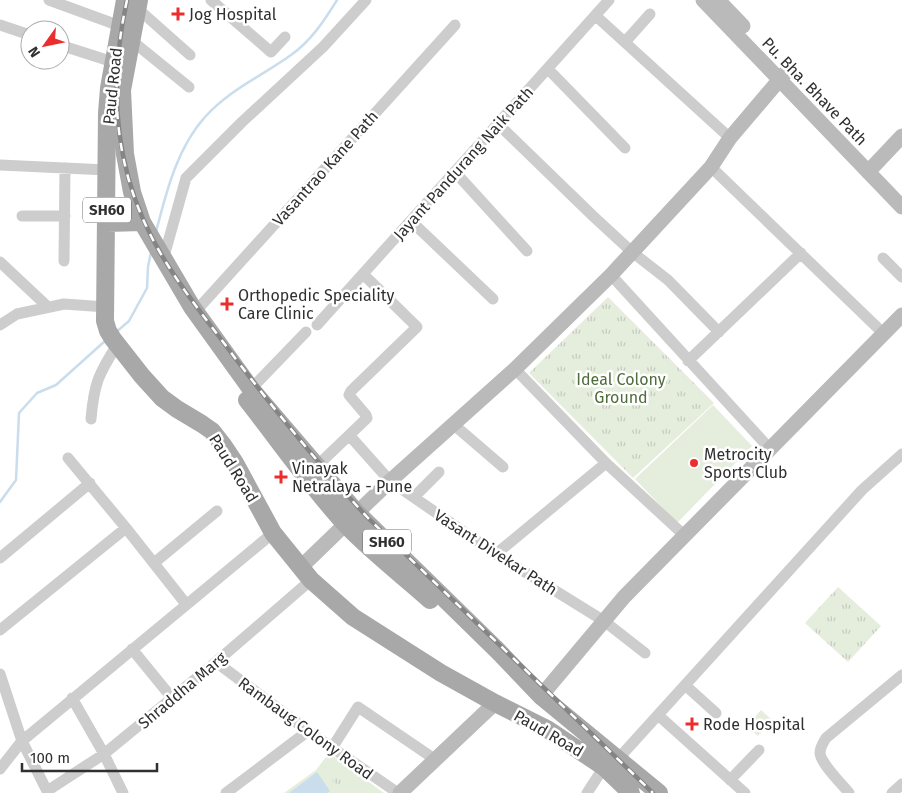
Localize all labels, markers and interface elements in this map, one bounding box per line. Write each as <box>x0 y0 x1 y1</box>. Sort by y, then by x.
place label: Jog Hospital <box>189 5 277 24</box>
marker: Jog Hospital <box>171 7 185 21</box>
north arrow <box>20 20 70 70</box>
street label: Pu. Bha. Bhave Path <box>758 33 871 149</box>
text: N <box>25 43 44 60</box>
street label: Paud Road <box>99 47 126 125</box>
street label: Jayant Pandurang Naik Path <box>390 83 537 244</box>
street label: Vasantrao Kane Path <box>269 107 382 230</box>
road number: SH60 <box>83 198 131 222</box>
place label: Orthopedic Speciality Care Clinic <box>238 286 394 323</box>
marker: Orthopedic Speciality Care Clinic <box>220 297 234 311</box>
park label: Ideal Colony Ground <box>576 370 666 407</box>
street label: Paud Road <box>205 431 262 506</box>
place label: Metrocity Sports Club <box>704 445 788 482</box>
marker: Metrocity Sports Club <box>688 457 700 469</box>
place label: Vinayak Netralaya - Pune <box>292 459 412 496</box>
marker: Vinayak Netralaya - Pune <box>274 470 288 484</box>
street label: Vasant Divekar Path <box>431 506 561 599</box>
road number: SH60 <box>363 530 411 554</box>
street label: Shraddha Marg <box>134 648 231 733</box>
street label: Rambaug Colony Road <box>235 673 377 784</box>
street label: Paud Road <box>511 706 587 761</box>
place label: Rode Hospital <box>703 715 805 734</box>
marker: Rode Hospital <box>685 717 699 731</box>
scale bar <box>22 740 158 772</box>
text: 100 m <box>30 749 70 767</box>

